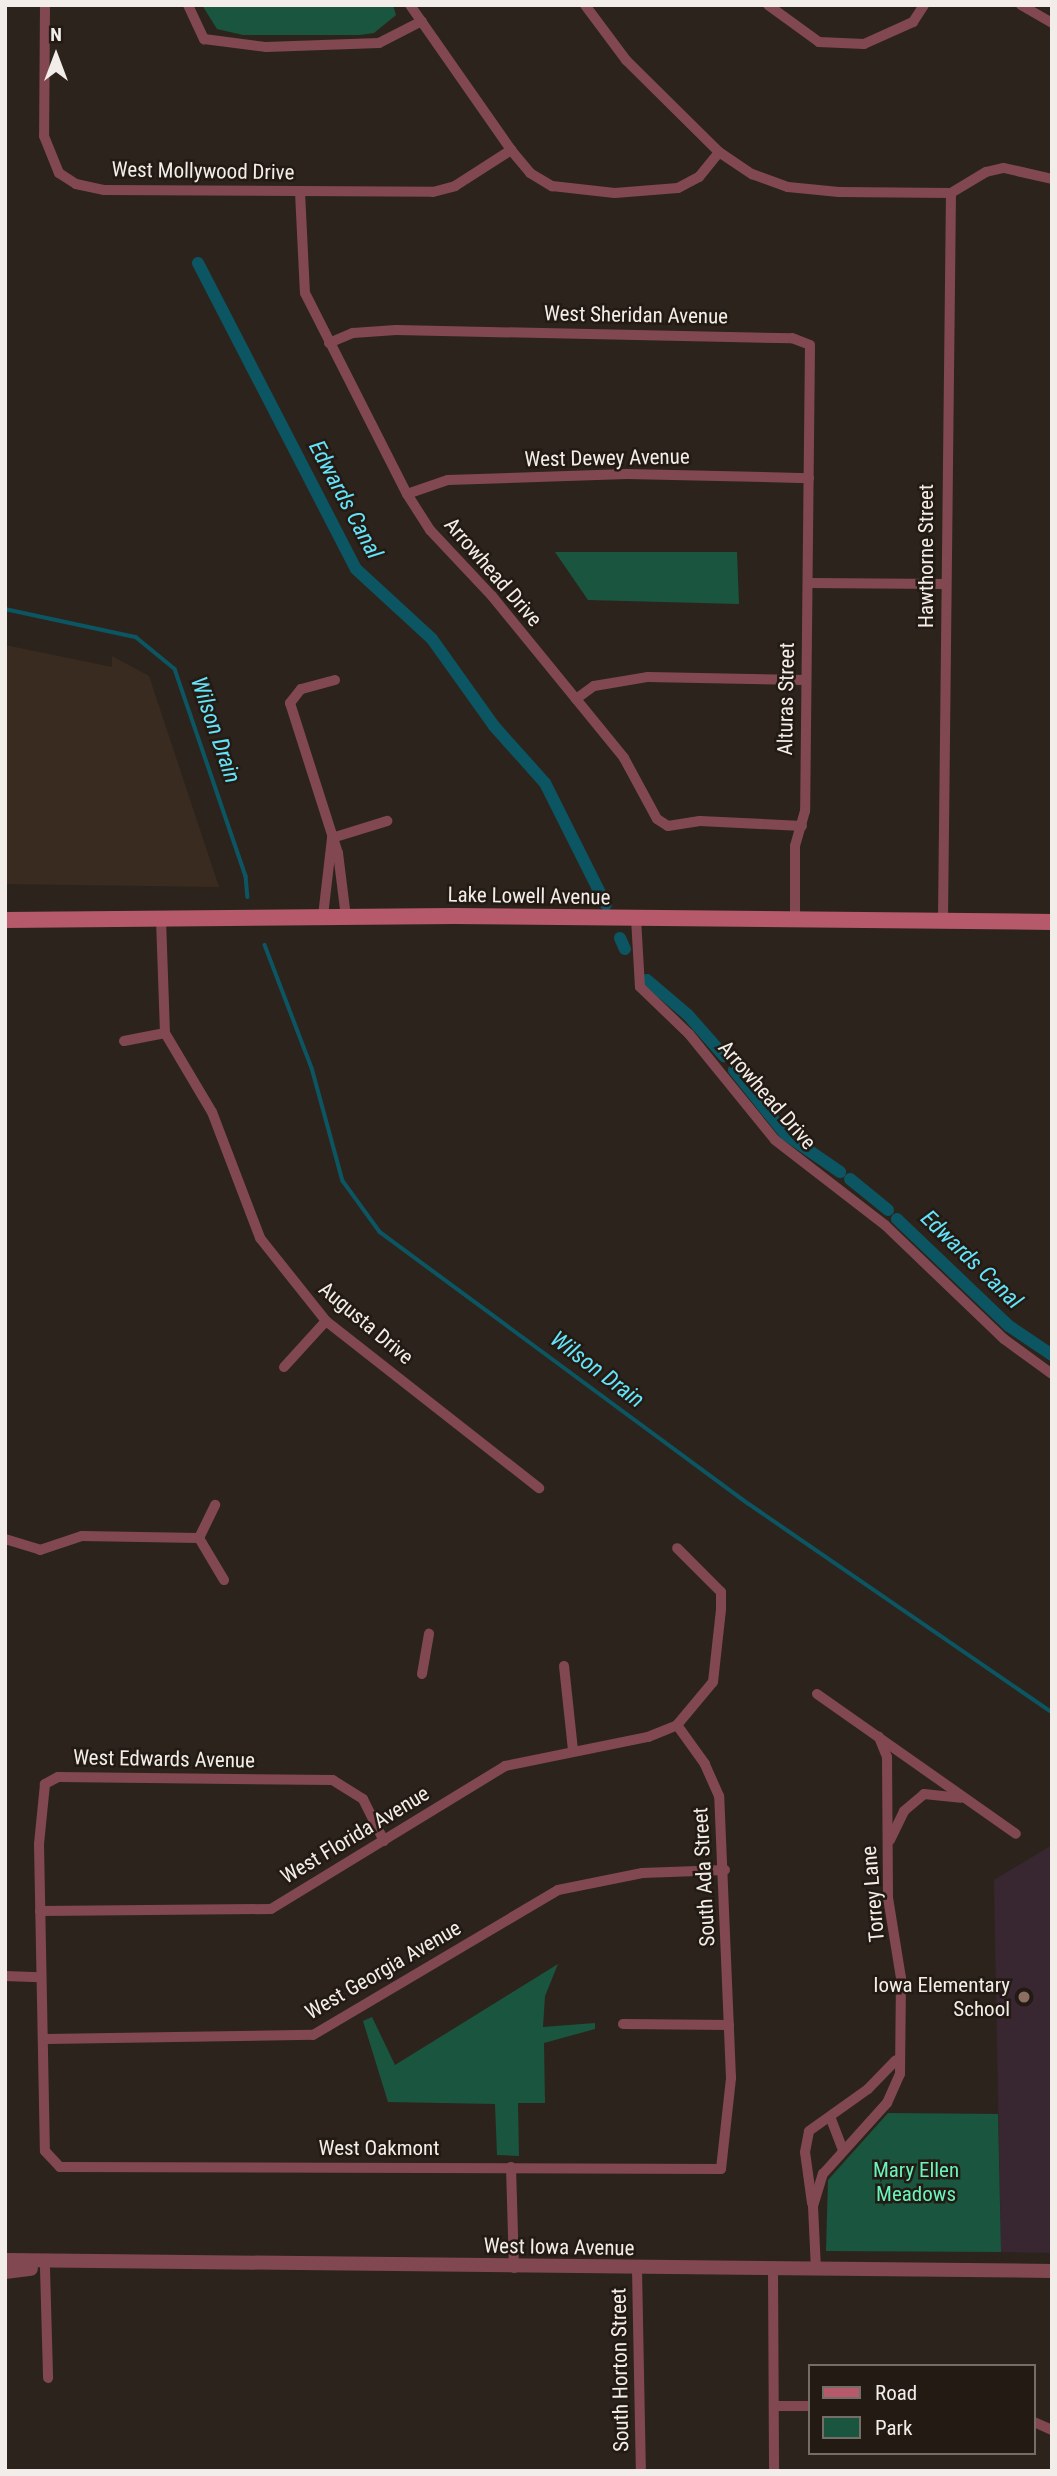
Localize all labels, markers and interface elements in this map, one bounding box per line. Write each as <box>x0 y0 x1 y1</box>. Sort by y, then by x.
north arrow <box>21 21 91 91</box>
text: N <box>50 23 62 46</box>
street label: West Mollywood Drive <box>111 157 295 185</box>
street label: West Sheridan Avenue <box>544 301 728 329</box>
water label: Edwards Canal <box>302 436 388 564</box>
street label: West Dewey Avenue <box>524 444 690 472</box>
street label: Hawthorne Street <box>913 484 939 628</box>
street label: Arrowhead Drive <box>439 512 547 632</box>
street label: Alturas Street <box>772 642 800 756</box>
water label: Wilson Drain <box>184 673 246 787</box>
street label: Lake Lowell Avenue <box>447 882 611 910</box>
street label: Arrowhead Drive <box>713 1035 821 1155</box>
water label: Edwards Canal <box>915 1205 1027 1315</box>
street label: Augusta Drive <box>314 1276 418 1370</box>
water label: Wilson Drain <box>545 1326 649 1414</box>
street label: West Edwards Avenue <box>73 1745 255 1773</box>
street label: West Florida Avenue <box>276 1781 434 1889</box>
street label: South Ada Street <box>688 1807 720 1947</box>
street label: Torrey Lane <box>856 1845 890 1943</box>
street label: West Georgia Avenue <box>301 1915 465 2025</box>
place label: Iowa Elementary School <box>873 1972 1010 2022</box>
marker: Iowa Elementary School <box>1016 1989 1032 2005</box>
street label: West Oakmont <box>318 2135 440 2161</box>
park label: Mary Ellen Meadows <box>873 2157 959 2207</box>
street label: West Iowa Avenue <box>483 2233 635 2261</box>
street label: South Horton Street <box>606 2288 634 2452</box>
legend <box>808 2364 1036 2455</box>
text: Road <box>875 2381 917 2405</box>
text: Park <box>875 2416 912 2440</box>

